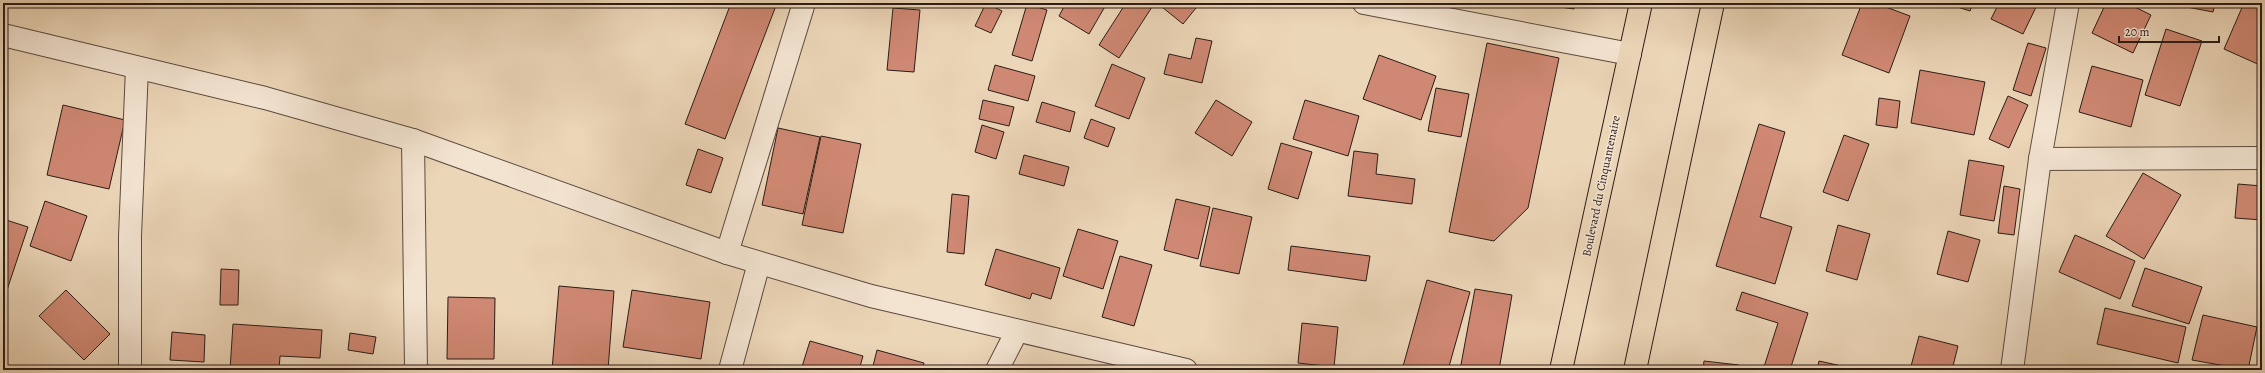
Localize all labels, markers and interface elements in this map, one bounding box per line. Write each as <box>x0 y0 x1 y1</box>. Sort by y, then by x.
scale bar <box>2119 18 2219 44</box>
text: 20 m <box>2125 24 2149 40</box>
street label: Boulevard du Cinquantenaire <box>1578 114 1624 258</box>

